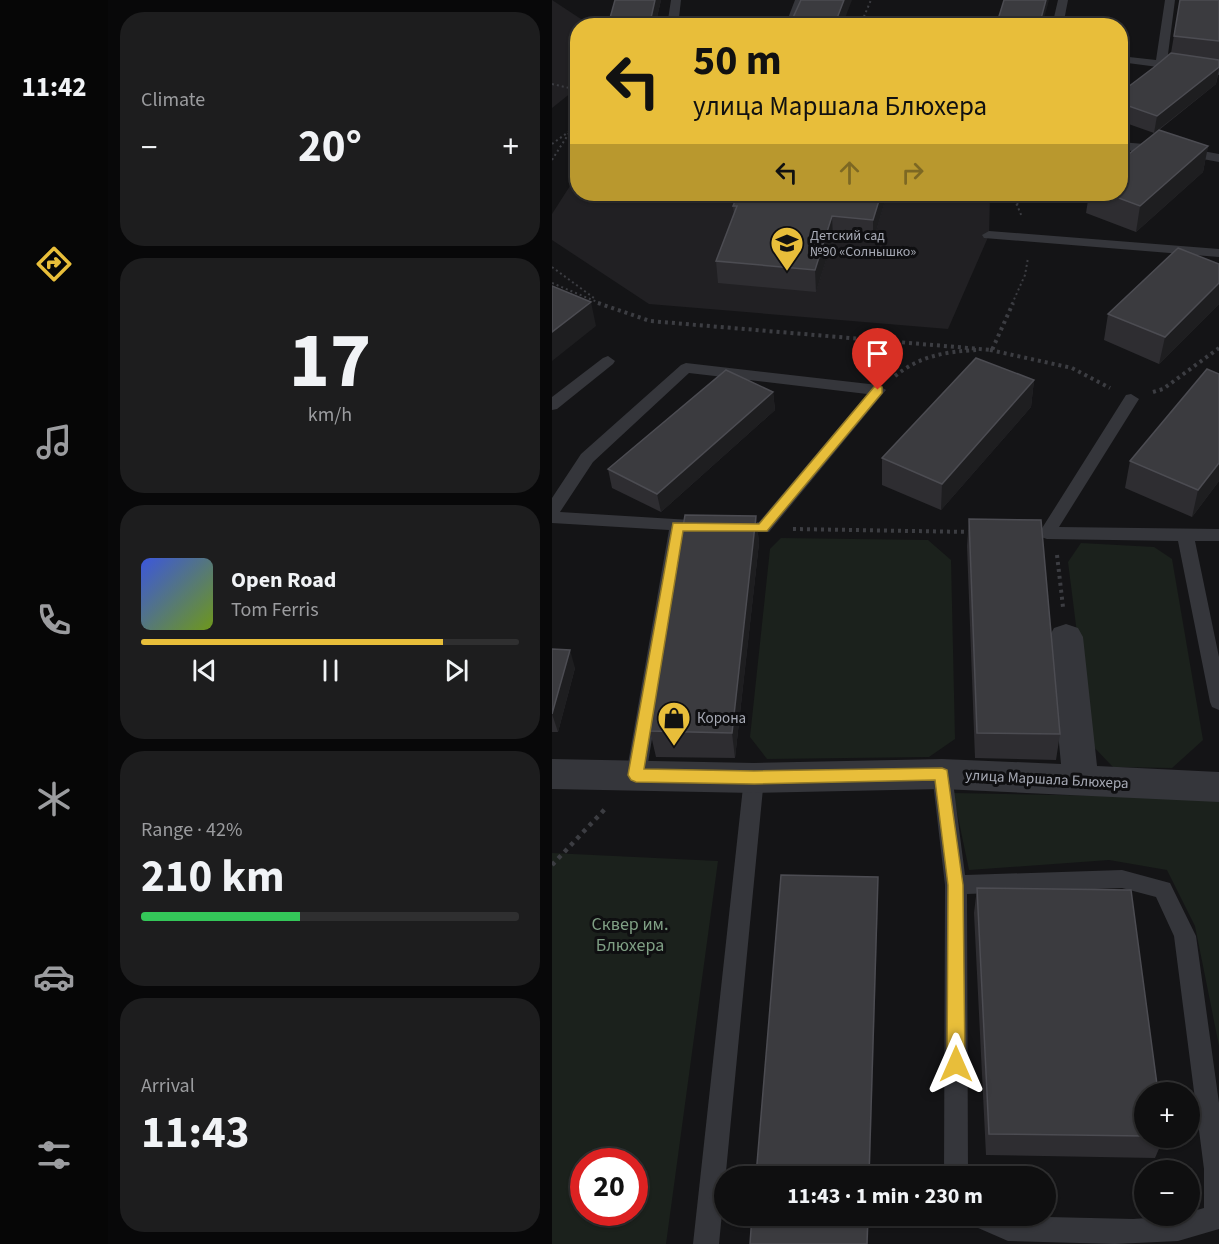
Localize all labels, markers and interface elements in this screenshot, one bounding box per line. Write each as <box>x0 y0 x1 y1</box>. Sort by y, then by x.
text: 50 m <box>693 31 782 91</box>
icon: left <box>594 42 672 120</box>
text: 11:42 <box>21 68 87 107</box>
text: Climate <box>141 86 205 114</box>
text: улица Маршала Блюхера <box>693 87 987 126</box>
text: 20° <box>298 115 362 179</box>
text: − <box>141 124 157 171</box>
text: + <box>503 124 519 171</box>
icon: left <box>770 156 803 189</box>
icon: ahead <box>833 156 866 189</box>
icon: right <box>896 156 929 189</box>
school or university icon: Детский сад №90 «Солнышко» <box>769 225 805 272</box>
place label: Детский сад №90 «Солнышко» <box>810 226 916 262</box>
icon: directions <box>33 243 75 285</box>
text: 17 <box>289 306 371 417</box>
pin <box>852 328 903 390</box>
icon: arrive <box>861 337 894 370</box>
text: km/h <box>308 401 352 429</box>
icon: music <box>33 421 75 463</box>
text: Open Road <box>231 564 336 596</box>
text: Tom Ferris <box>231 596 319 624</box>
icon: phone <box>33 599 75 641</box>
icon: previous <box>188 654 221 687</box>
icon: pause <box>314 654 347 687</box>
icon: next <box>440 654 473 687</box>
shop icon: Корона <box>656 700 692 747</box>
place label: Корона <box>697 708 746 729</box>
street label: улица Маршала Блюхера <box>965 765 1129 794</box>
icon: climate <box>33 778 75 820</box>
text: Range · 42% <box>141 816 242 844</box>
text: 210 km <box>141 845 285 909</box>
park label: Сквер им. Блюхера <box>592 912 668 958</box>
icon: car <box>33 956 75 998</box>
position arrow <box>924 1032 988 1096</box>
text: Arrival <box>141 1072 195 1100</box>
map controls <box>1134 1082 1200 1226</box>
button: + <box>1134 1082 1200 1148</box>
text: 11:43 <box>141 1101 250 1165</box>
icon: filters <box>33 1134 75 1176</box>
speed limit sign: 20 <box>570 1148 648 1226</box>
button: − <box>1134 1160 1200 1226</box>
text: 11:43 · 1 min · 230 m <box>787 1180 983 1212</box>

